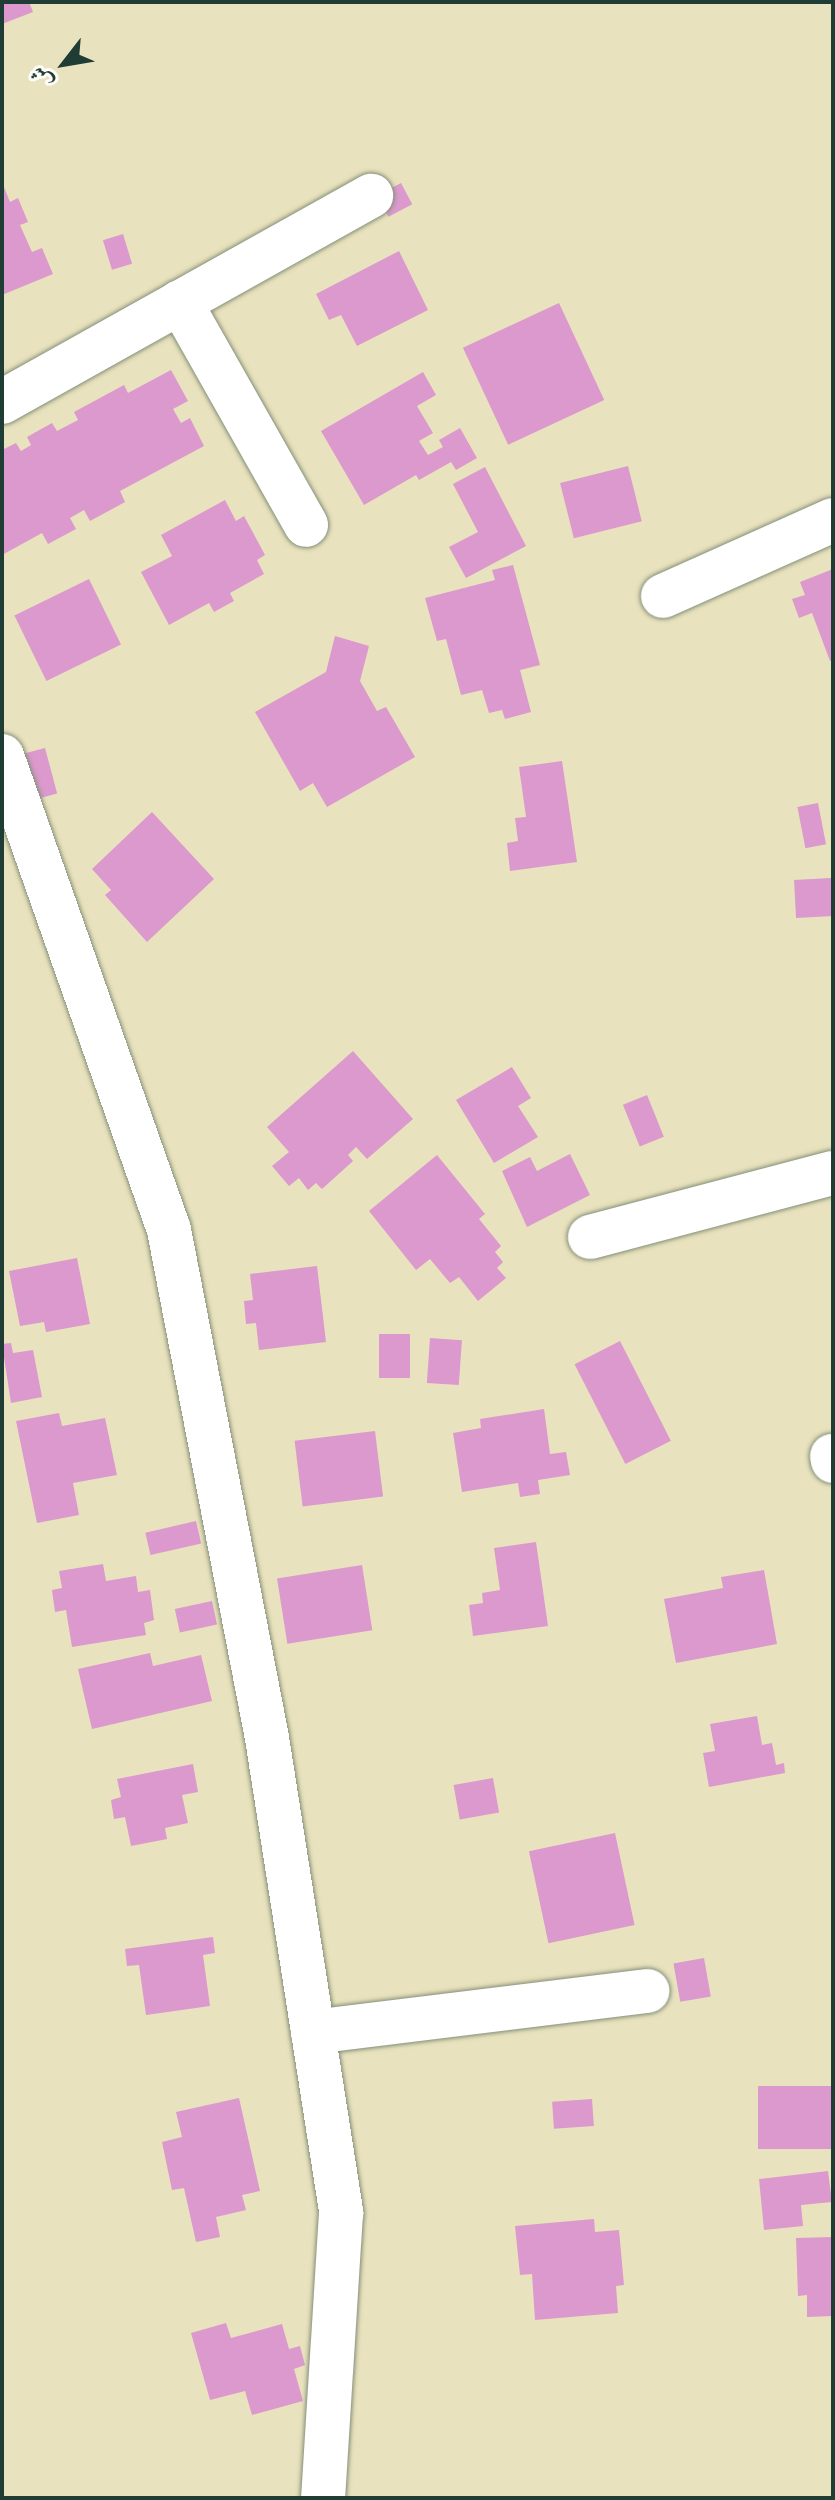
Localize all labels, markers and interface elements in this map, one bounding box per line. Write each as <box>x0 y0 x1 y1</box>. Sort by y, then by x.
north arrow <box>24 24 104 104</box>
text: ش <box>24 59 63 94</box>

